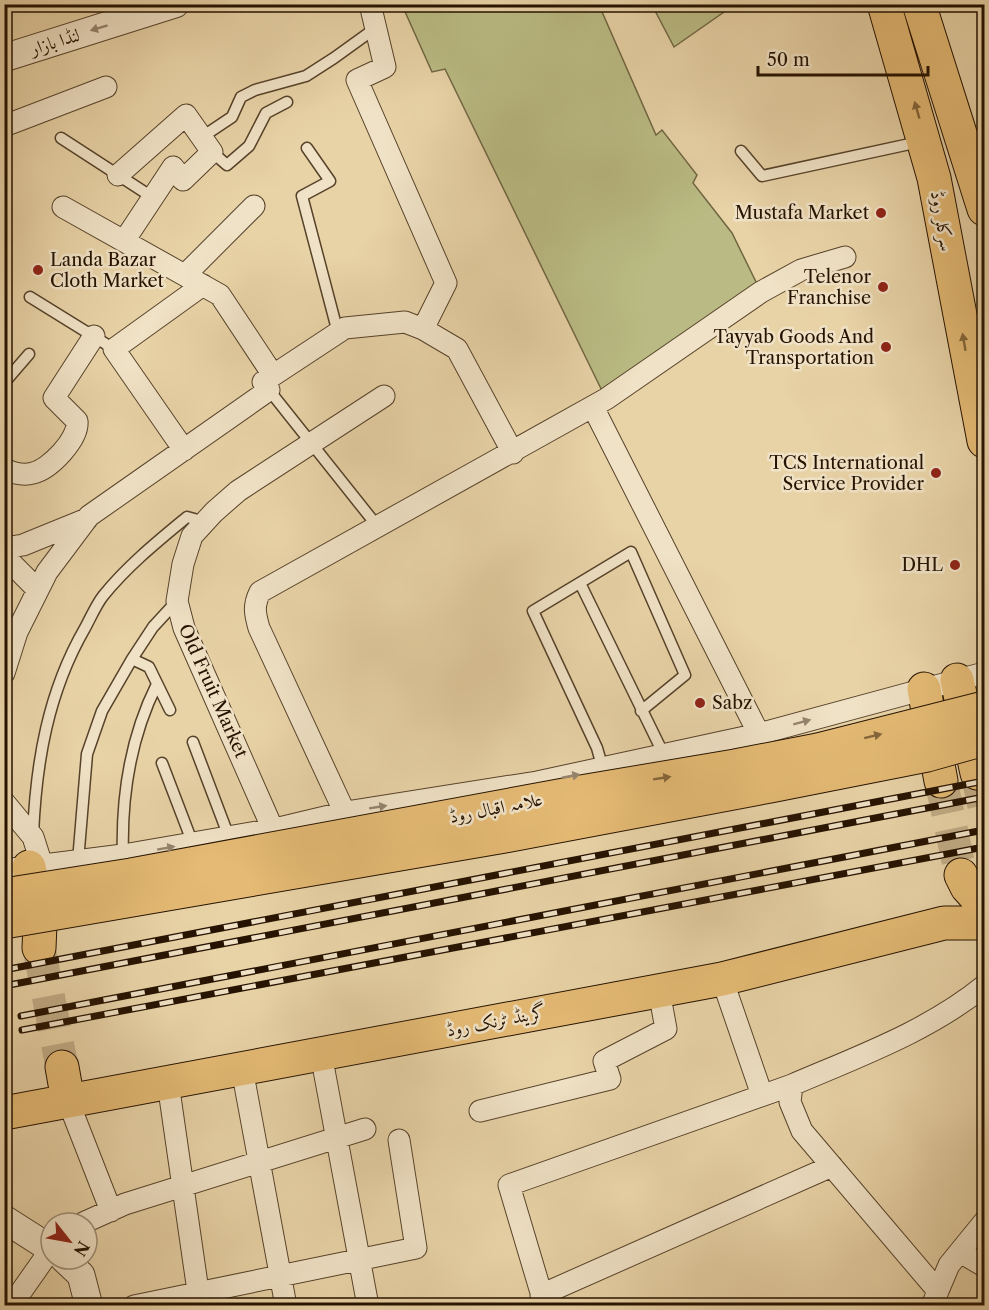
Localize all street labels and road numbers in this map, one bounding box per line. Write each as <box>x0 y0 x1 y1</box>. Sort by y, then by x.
street label: لنڈا بازار <box>26 24 82 60</box>
street label: سرکلر روڈ <box>925 189 958 253</box>
street label: Old Fruit Market <box>174 621 253 762</box>
street label: علامہ اقبال روڈ <box>448 788 544 828</box>
street label: گرینڈ ٹرنک روڈ <box>444 1000 548 1042</box>

